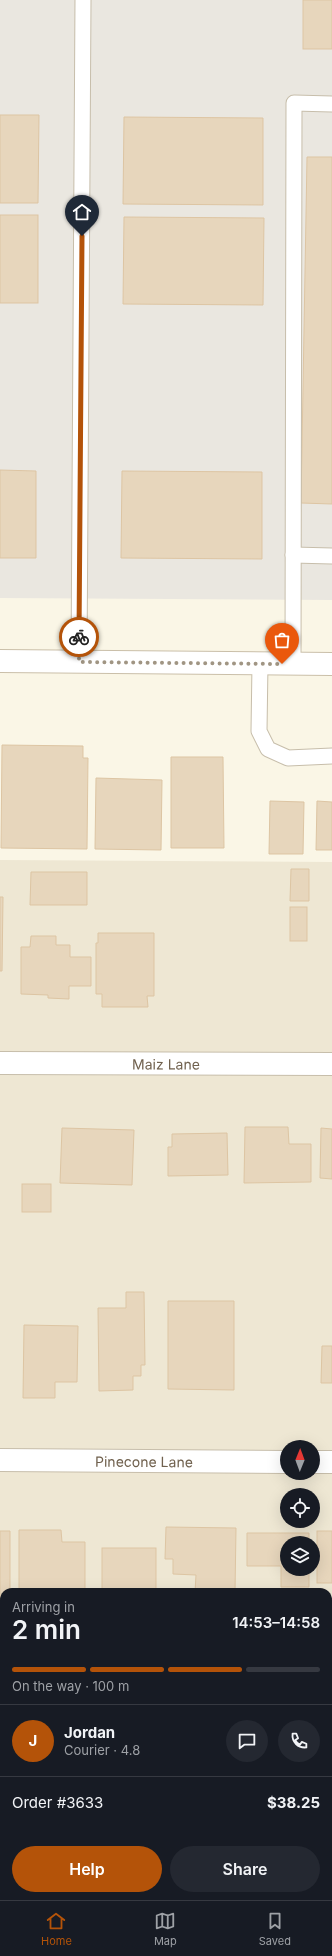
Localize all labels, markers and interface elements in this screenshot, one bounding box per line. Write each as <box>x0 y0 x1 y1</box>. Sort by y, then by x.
pin <box>65 195 99 236</box>
icon: home <box>71 201 93 223</box>
courier <box>59 617 99 657</box>
pin <box>265 623 299 664</box>
icon: bike <box>68 626 90 648</box>
icon: bag <box>271 629 293 651</box>
street label: Maiz Lane <box>132 1055 200 1072</box>
north arrow <box>280 1440 320 1480</box>
map controls <box>280 1440 320 1576</box>
street label: Pinecone Lane <box>95 1452 193 1470</box>
button: locate <box>280 1488 320 1528</box>
button: layers <box>280 1536 320 1576</box>
text: Arriving in <box>12 1599 75 1615</box>
text: 14:53–14:58 <box>232 1613 320 1632</box>
text: 2 min <box>12 1614 81 1645</box>
text: On the way · 100 m <box>12 1678 129 1694</box>
button: chat <box>226 1720 268 1762</box>
button: phone <box>278 1720 320 1762</box>
text: Jordan <box>64 1723 115 1742</box>
text: J <box>29 1731 37 1750</box>
text: Courier · 4.8 <box>64 1742 140 1758</box>
text: Order #3633 <box>12 1793 103 1812</box>
text: $38.25 <box>267 1793 320 1812</box>
button: Help <box>12 1846 162 1892</box>
button: Share <box>170 1846 320 1892</box>
tab: Home <box>41 1910 72 1948</box>
tab: Map <box>154 1910 177 1948</box>
tab: Saved <box>259 1910 291 1948</box>

